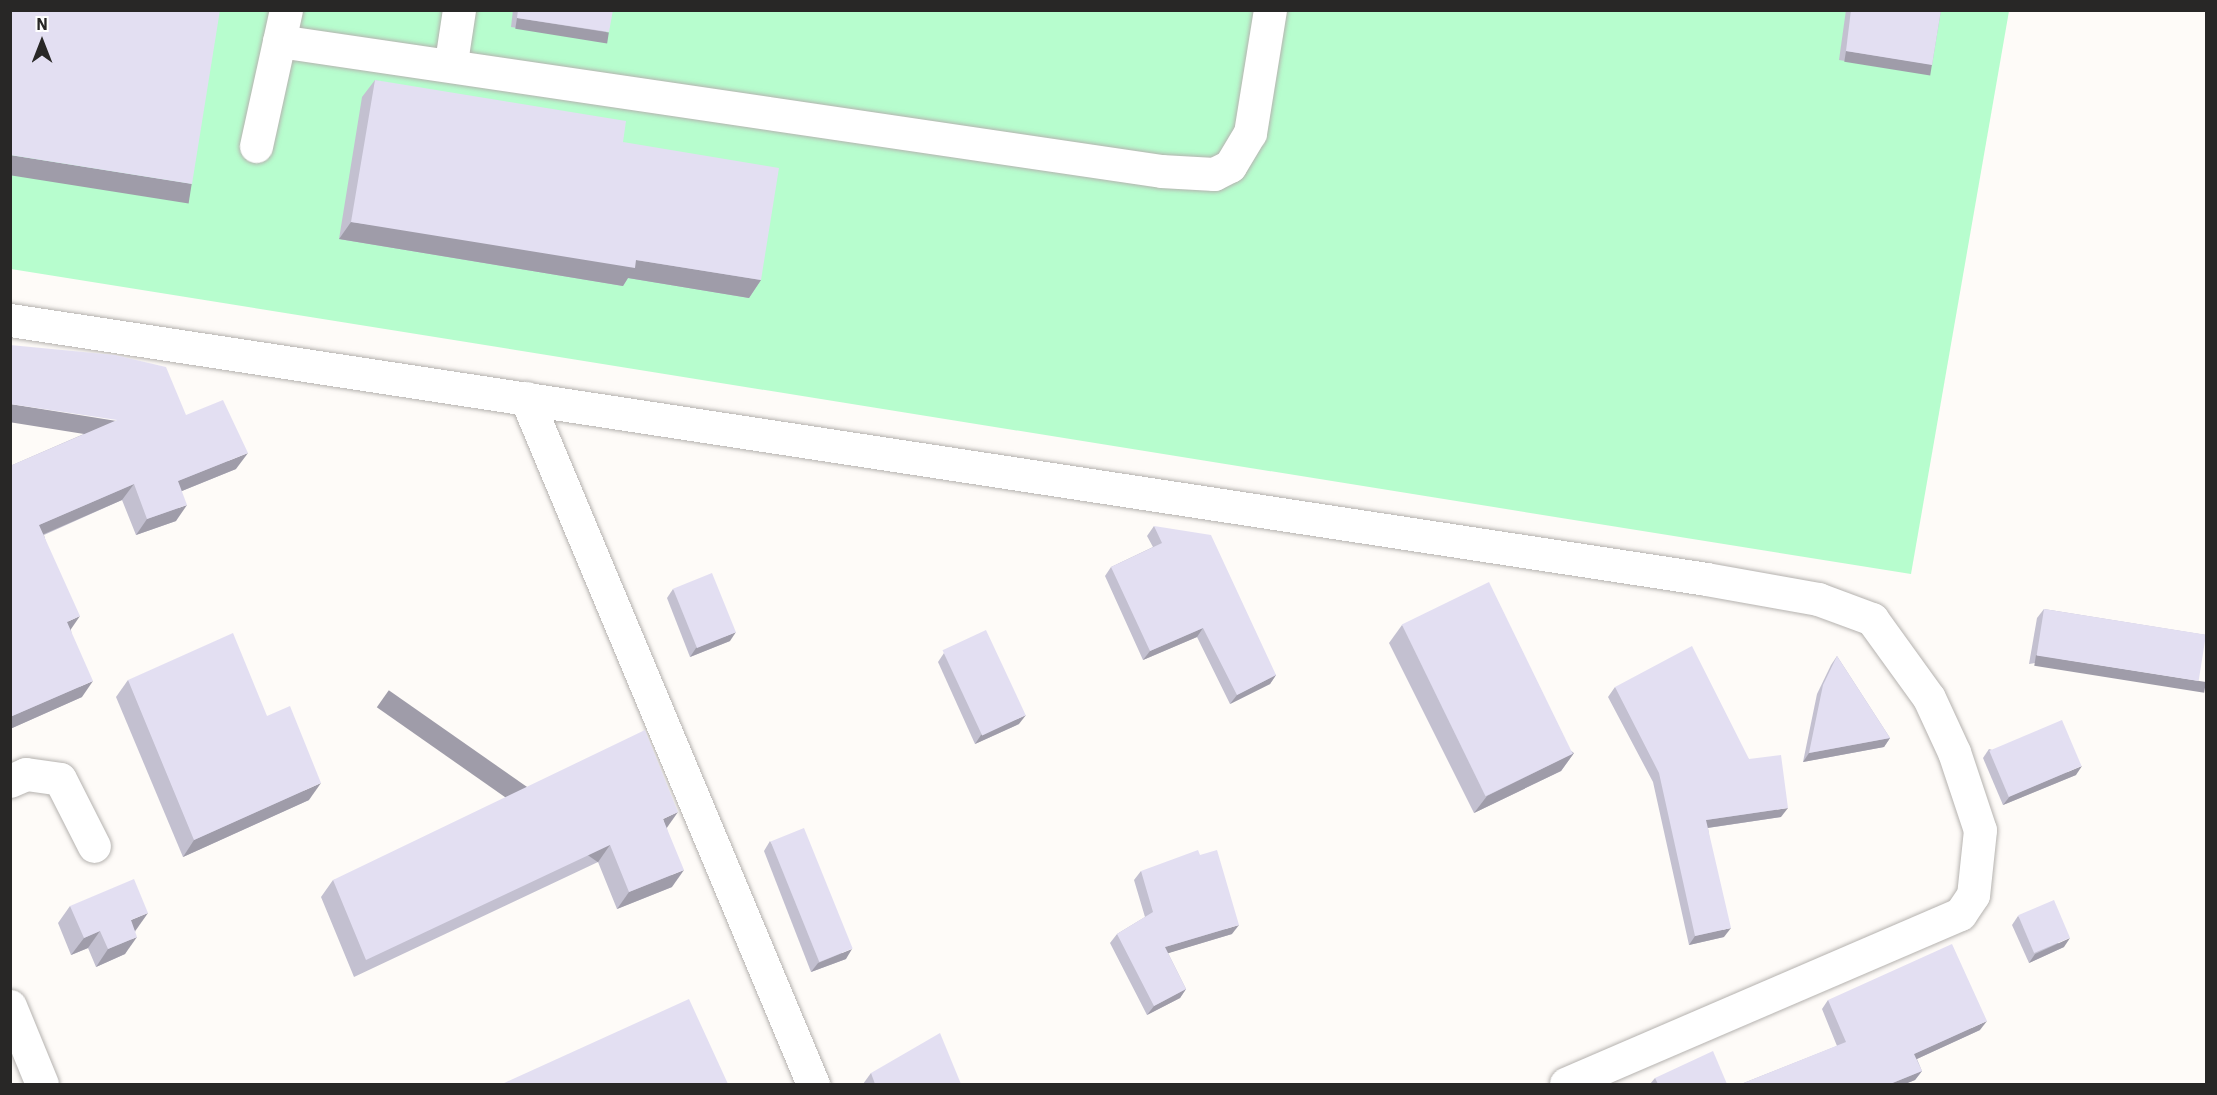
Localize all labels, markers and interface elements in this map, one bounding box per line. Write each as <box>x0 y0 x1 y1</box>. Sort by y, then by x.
north arrow <box>12 12 72 72</box>
text: N <box>36 14 48 34</box>

